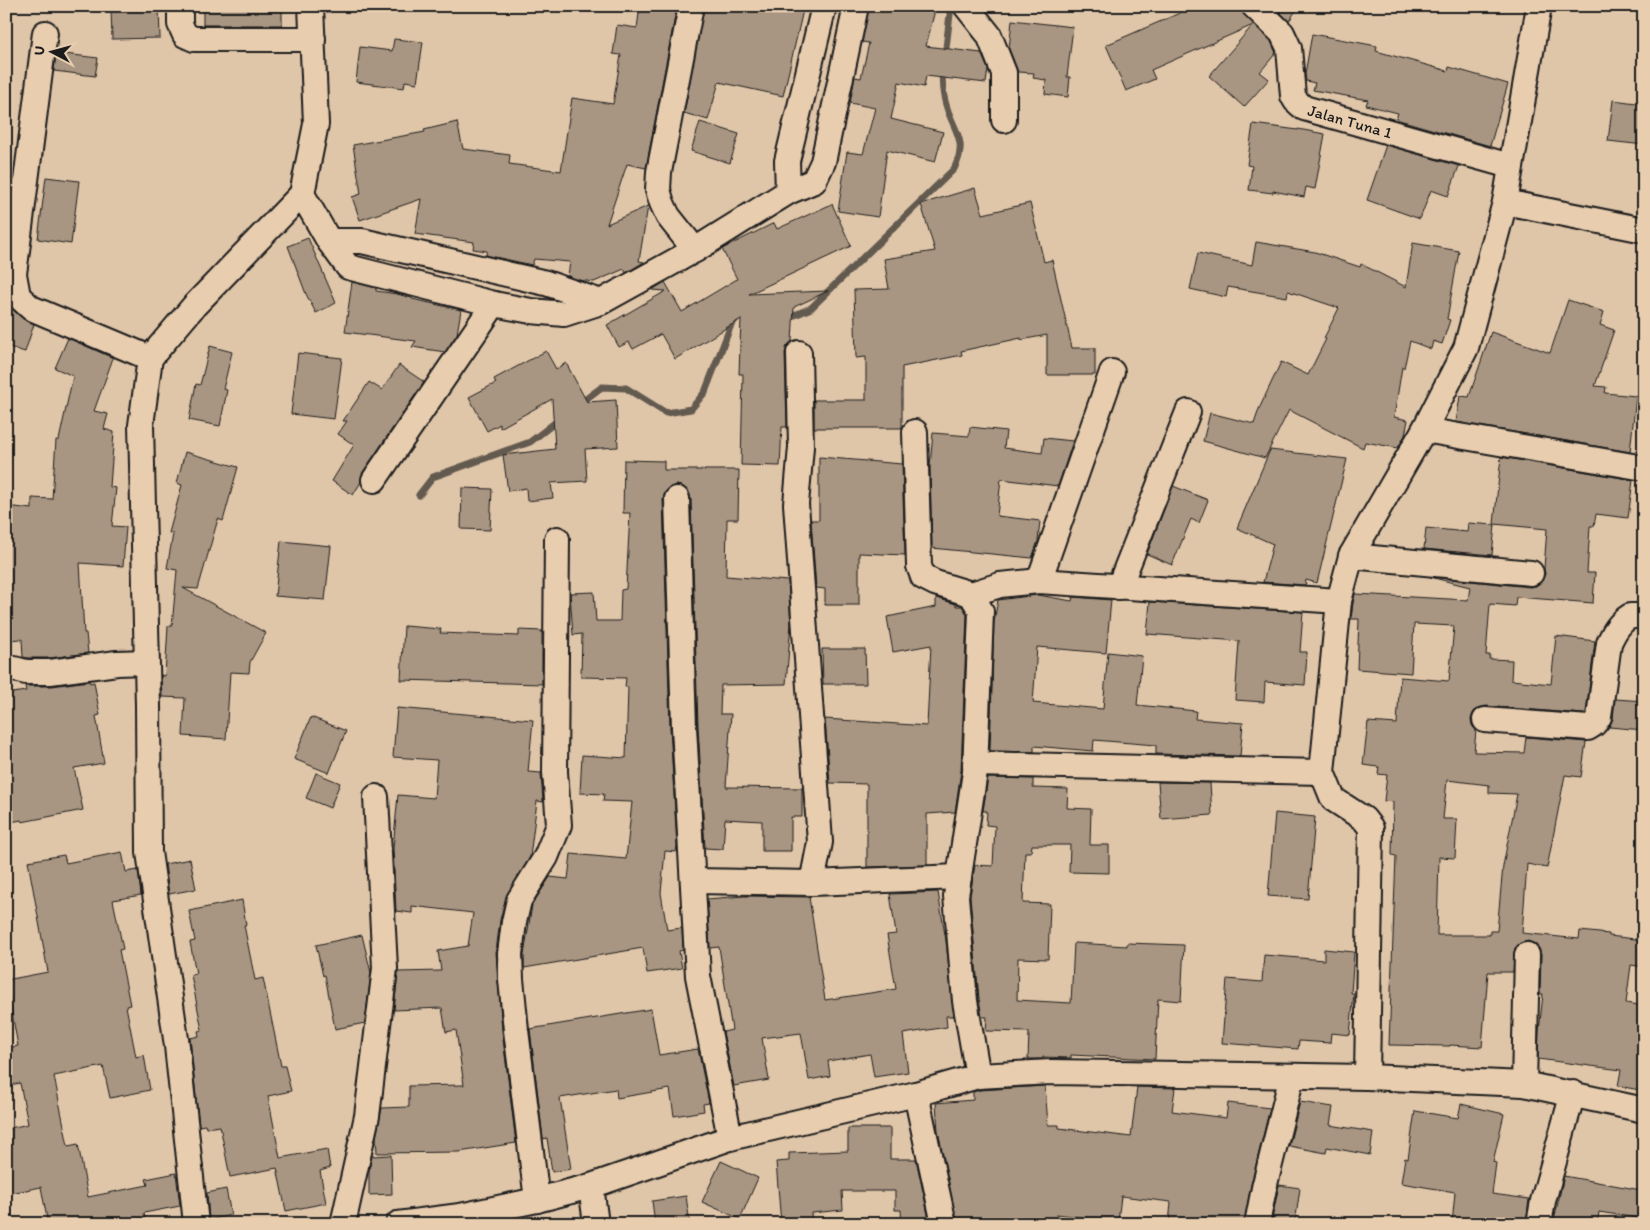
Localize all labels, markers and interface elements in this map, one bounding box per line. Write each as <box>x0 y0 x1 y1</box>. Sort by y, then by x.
north arrow <box>28 28 78 78</box>
text: U <box>31 45 49 56</box>
street label: Jalan Tuna 1 <box>1306 100 1395 142</box>

